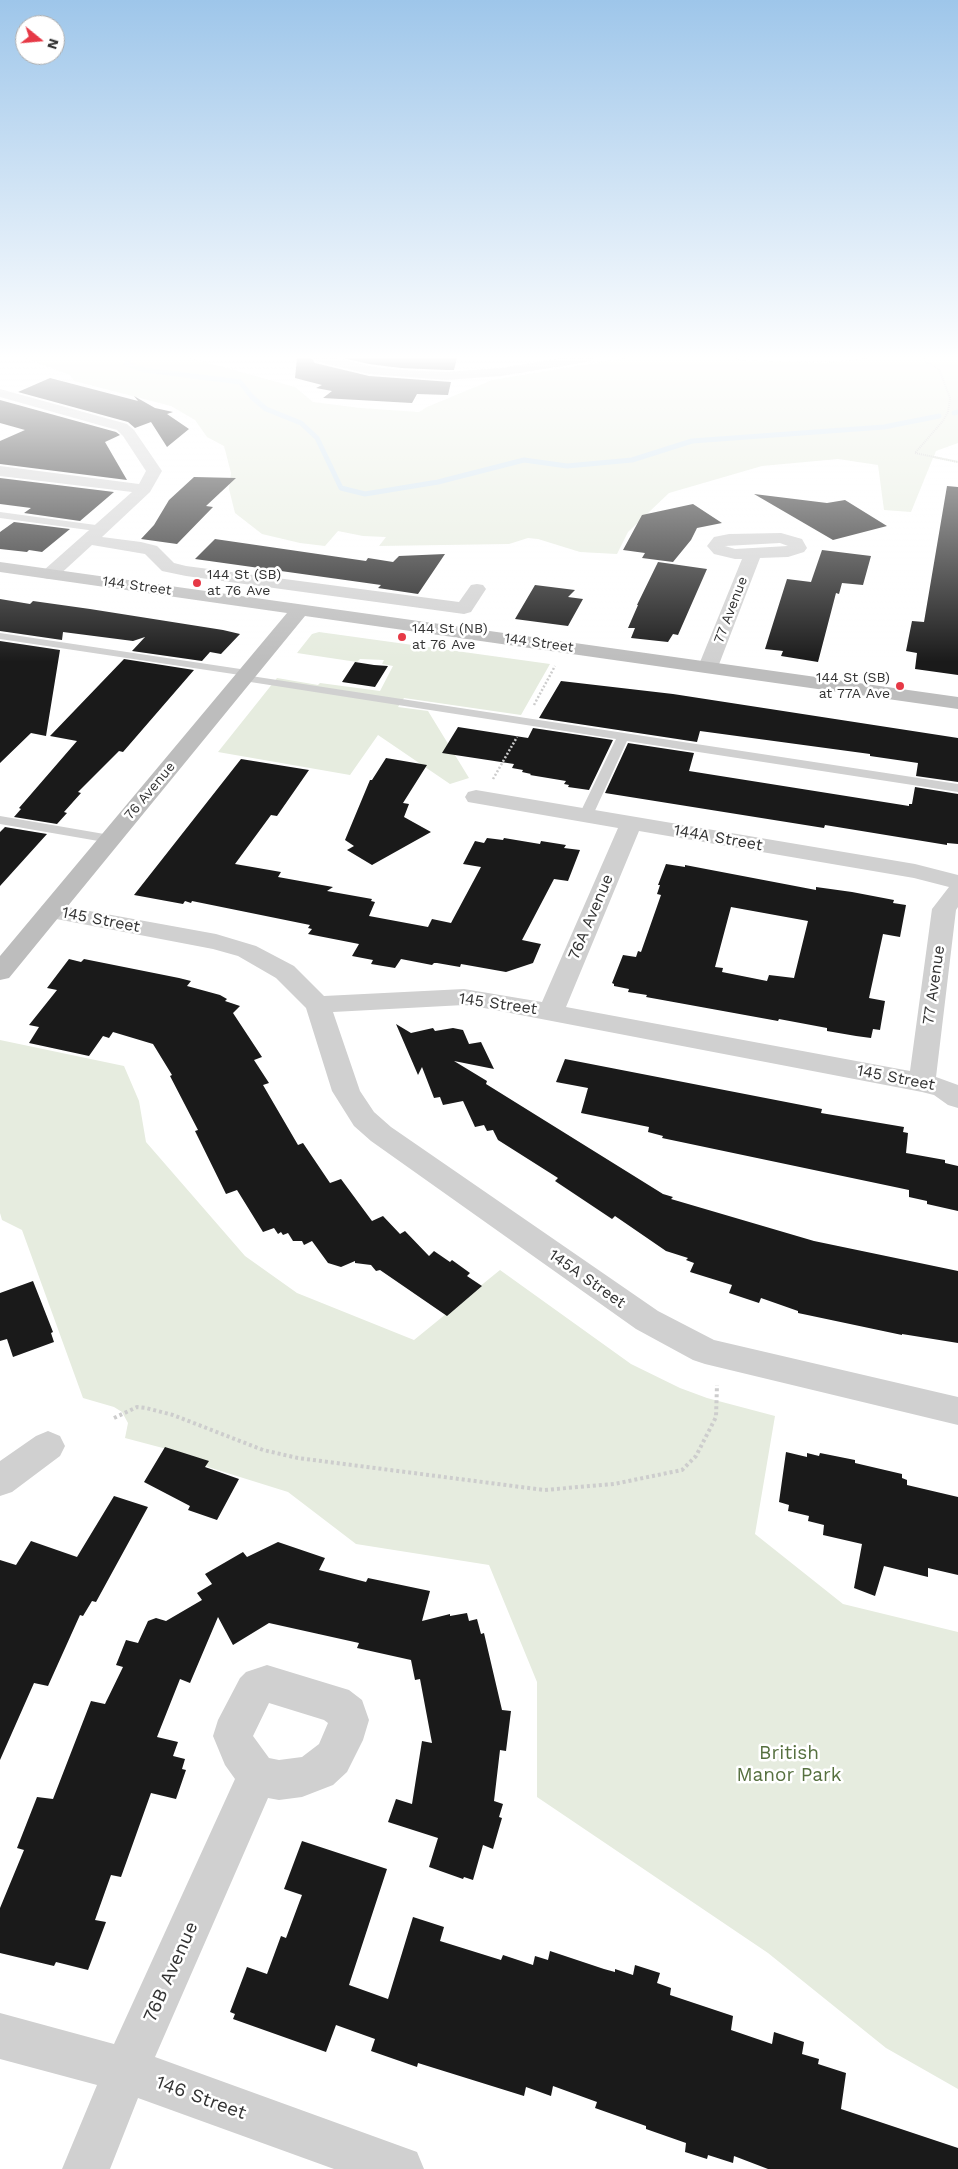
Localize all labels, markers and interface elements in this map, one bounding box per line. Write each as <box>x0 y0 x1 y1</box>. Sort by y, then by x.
north arrow <box>15 15 65 65</box>
text: N <box>44 37 63 51</box>
place label: 144 St (SB) at 76 Ave <box>207 567 281 600</box>
street label: 144 Street <box>101 573 173 599</box>
street label: 77 Avenue <box>711 574 751 646</box>
marker: 144 St (SB) at 76 Ave <box>191 577 203 589</box>
place label: 144 St (NB) at 76 Ave <box>412 621 488 654</box>
street label: 144 Street <box>503 630 575 656</box>
marker: 144 St (NB) at 76 Ave <box>396 631 408 643</box>
place label: 144 St (SB) at 77A Ave <box>816 670 890 702</box>
marker: 144 St (SB) at 77A Ave <box>894 680 906 692</box>
street label: 76 Avenue <box>121 759 179 823</box>
street label: 144A Street <box>672 821 764 855</box>
street label: 76A Avenue <box>564 871 618 963</box>
street label: 145 Street <box>60 903 142 937</box>
street label: 77 Avenue <box>919 944 949 1026</box>
street label: 145 Street <box>458 989 538 1019</box>
street label: 145 Street <box>855 1061 937 1095</box>
street label: 145A Street <box>545 1245 629 1313</box>
park label: British Manor Park <box>736 1742 842 1786</box>
street label: 76B Avenue <box>139 1918 203 2026</box>
street label: 146 Street <box>153 2071 249 2125</box>

